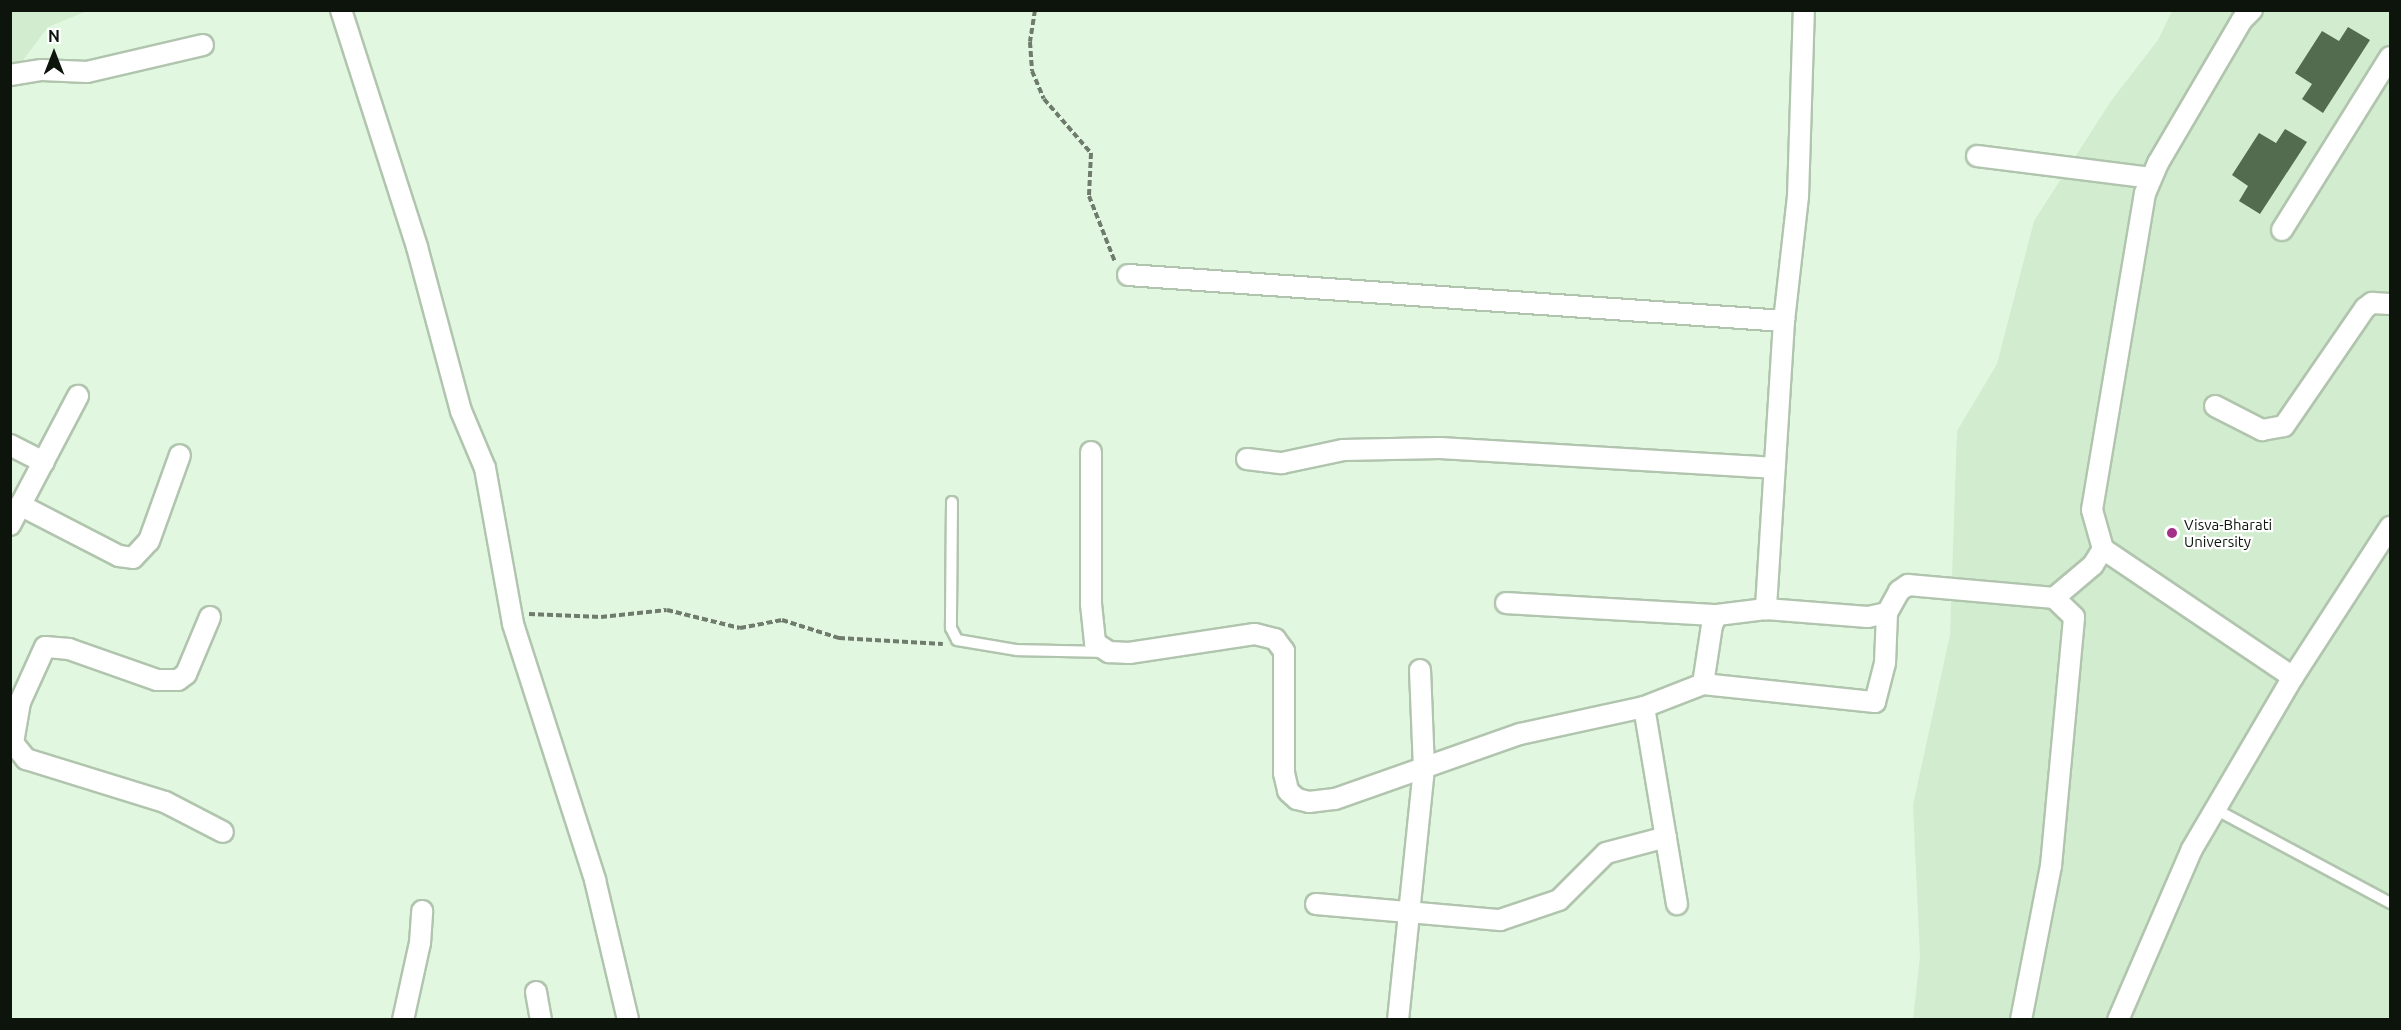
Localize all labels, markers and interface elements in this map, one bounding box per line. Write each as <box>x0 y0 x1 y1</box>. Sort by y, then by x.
north arrow <box>24 24 84 84</box>
text: N <box>48 27 60 45</box>
place label: Visva-Bharati University <box>2184 515 2272 550</box>
marker: Visva-Bharati University <box>2165 526 2179 540</box>

